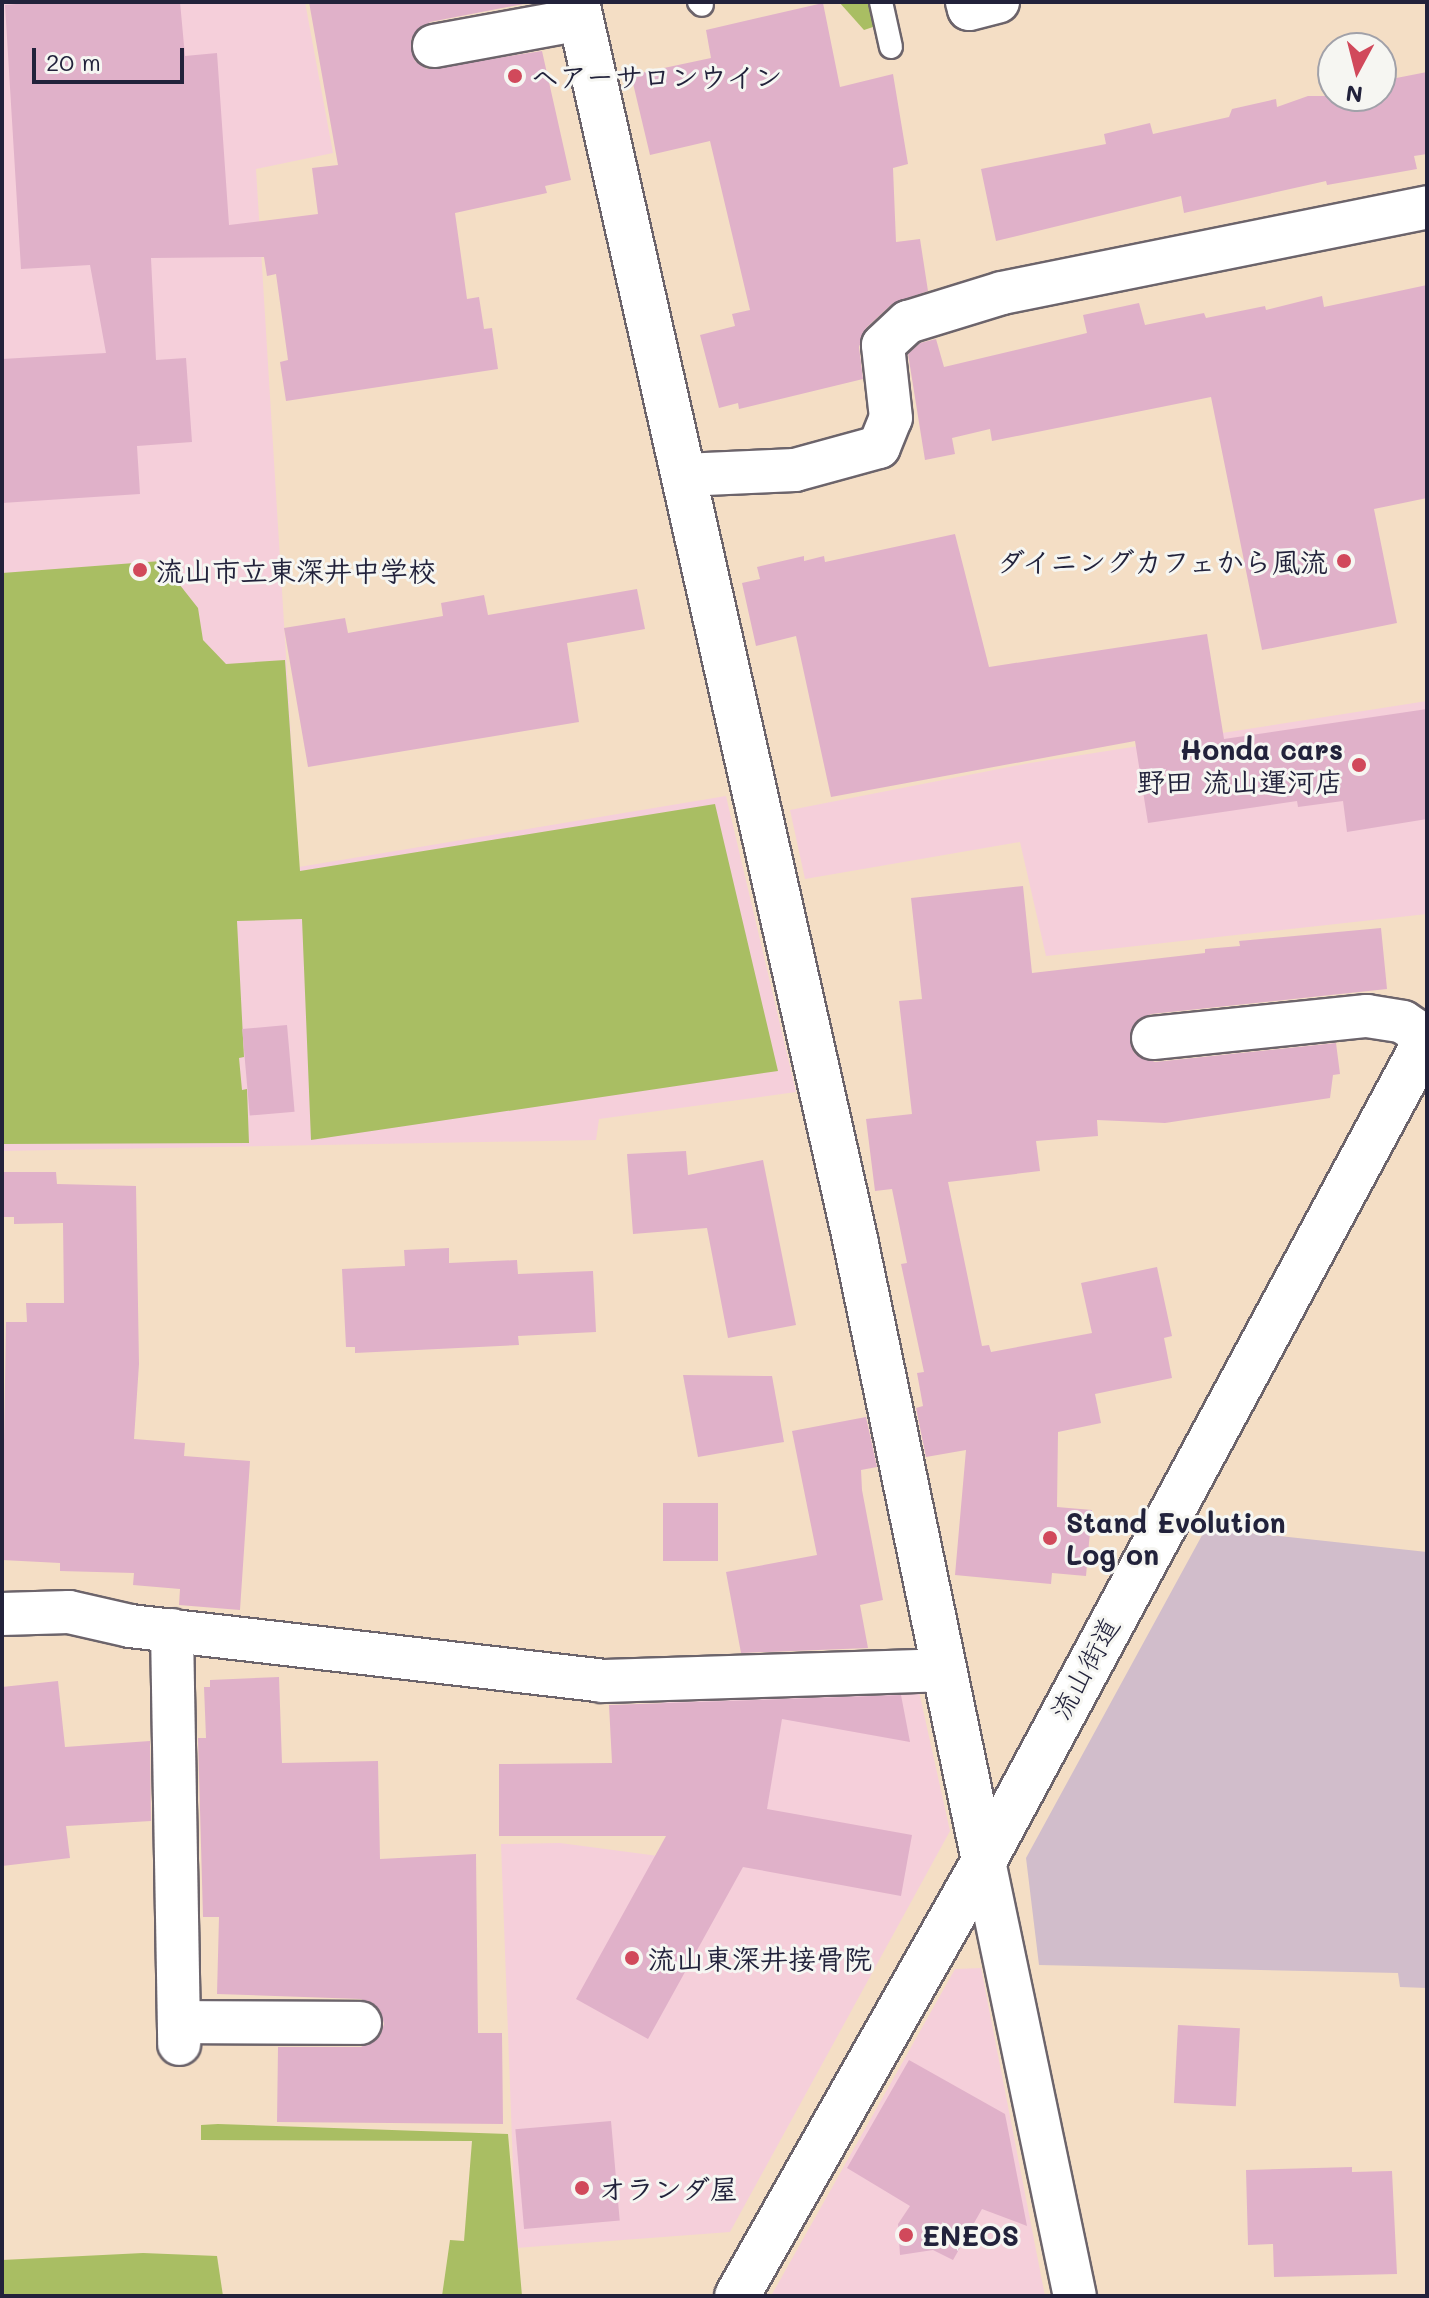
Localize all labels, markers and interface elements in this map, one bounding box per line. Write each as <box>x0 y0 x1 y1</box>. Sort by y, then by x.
scale bar <box>36 32 188 82</box>
north arrow <box>1317 32 1397 112</box>
text: 20 m <box>46 46 101 77</box>
place label: ヘアーサロンウイン <box>531 59 782 93</box>
marker: ヘアーサロンウイン <box>506 67 524 85</box>
text: N <box>1344 79 1364 110</box>
place label: ダイニングカフェから風流 <box>992 544 1328 578</box>
marker: ダイニングカフェから風流 <box>1335 552 1353 570</box>
place label: 流山市立東深井中学校 <box>156 553 436 587</box>
marker: 流山市立東深井中学校 <box>131 561 149 579</box>
place label: Honda cars 野田 流山運河店 <box>1137 732 1343 798</box>
marker: Honda cars 野田 流山運河店 <box>1350 756 1368 774</box>
place label: Stand Evolution Log on <box>1066 1505 1286 1571</box>
marker: Stand Evolution Log on <box>1041 1529 1059 1547</box>
street label: 流山街道 <box>1042 1611 1126 1725</box>
place label: 流山東深井接骨院 <box>648 1941 872 1975</box>
marker: 流山東深井接骨院 <box>623 1949 641 1967</box>
place label: オランダ屋 <box>598 2171 738 2205</box>
marker: オランダ屋 <box>573 2179 591 2197</box>
place label: ENEOS <box>922 2218 1019 2252</box>
marker: ENEOS <box>897 2226 915 2244</box>

